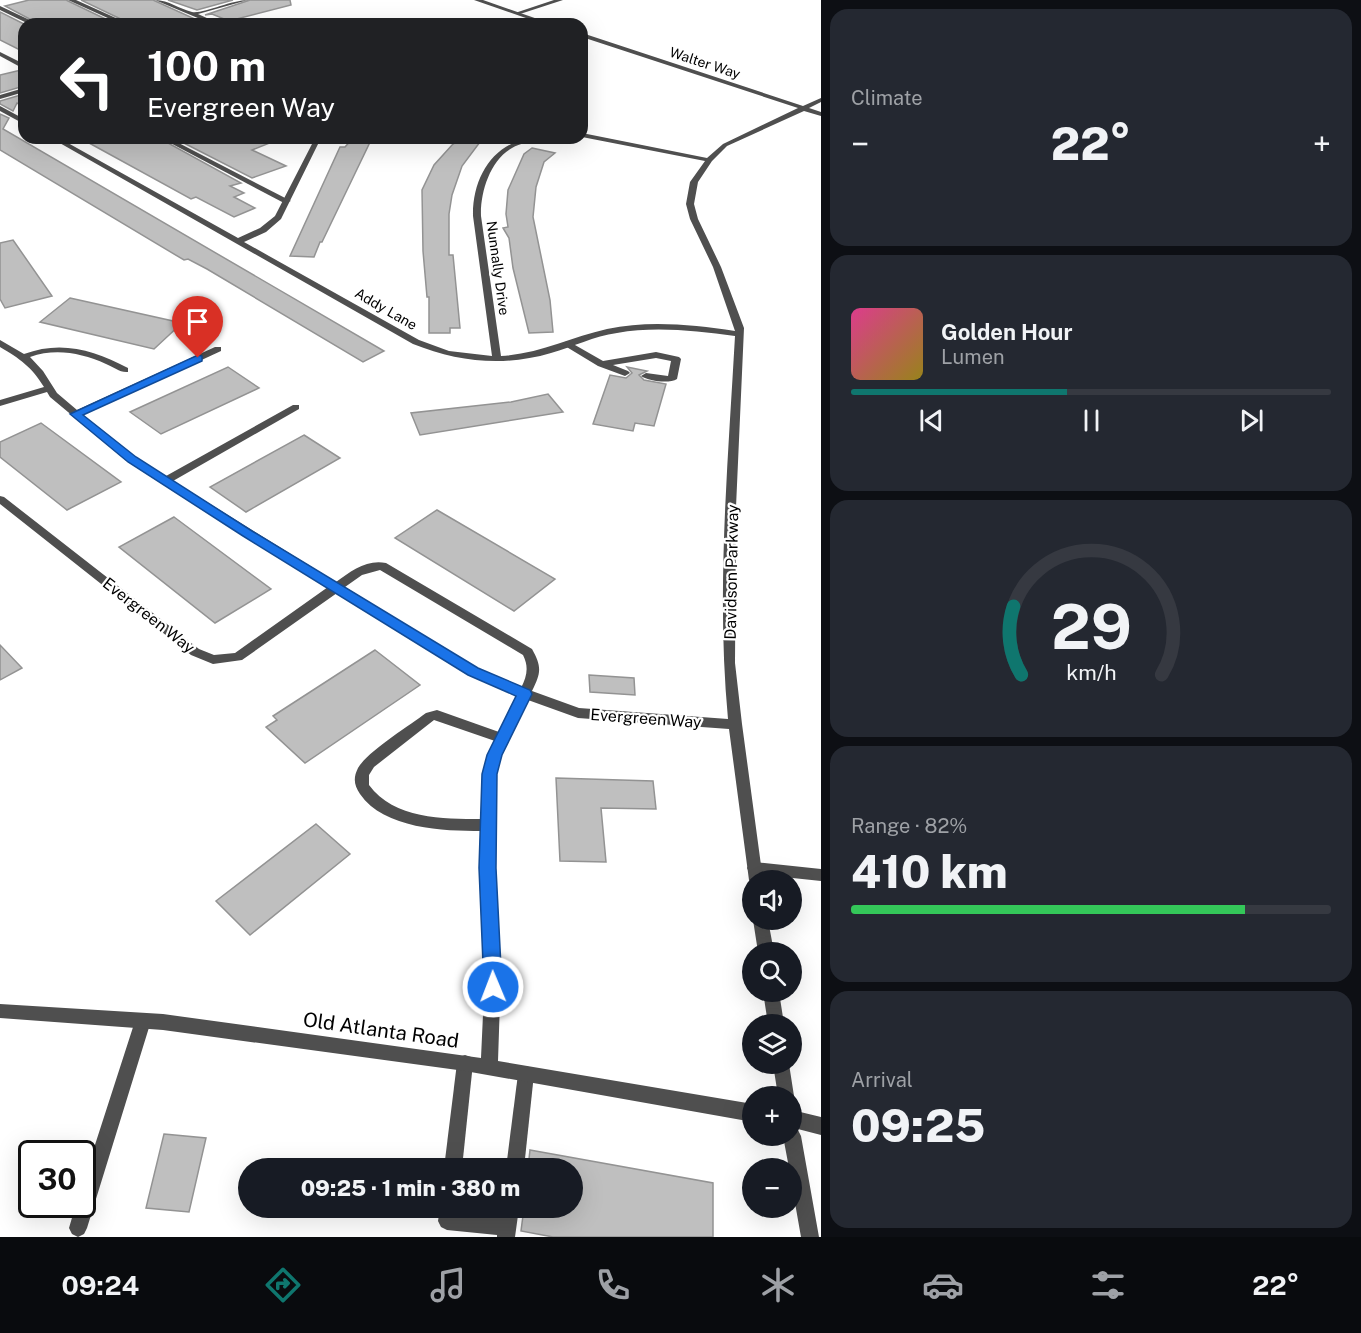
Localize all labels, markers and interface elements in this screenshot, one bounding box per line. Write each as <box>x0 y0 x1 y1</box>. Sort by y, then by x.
text: 100 m <box>147 41 266 90</box>
icon: left <box>48 42 126 120</box>
street label: Walter Way <box>667 44 743 82</box>
text: Climate <box>851 86 923 110</box>
text: Evergreen Way <box>147 91 335 123</box>
text: 22° <box>1051 117 1131 170</box>
text: − <box>851 125 869 163</box>
text: + <box>1313 125 1331 163</box>
street label: Nunnally Drive <box>483 220 513 316</box>
street label: Addy Lane <box>352 285 420 333</box>
pin <box>172 296 223 358</box>
icon: arrive <box>181 305 214 338</box>
text: Golden Hour <box>941 319 1072 345</box>
text: Lumen <box>941 345 1005 369</box>
icon: previous <box>915 404 948 437</box>
icon: pause <box>1075 404 1108 437</box>
icon: next <box>1235 404 1268 437</box>
street label: Davidson Parkway <box>721 504 742 640</box>
street label: Evergreen Way <box>99 574 199 657</box>
text: 29 <box>1051 591 1131 664</box>
text: km/h <box>1066 661 1116 686</box>
street label: Evergreen Way <box>590 705 703 732</box>
text: Range · 82% <box>851 814 967 838</box>
text: 410 km <box>851 845 1008 898</box>
map controls <box>742 870 802 1218</box>
button: sound <box>742 870 802 930</box>
button: search <box>742 942 802 1002</box>
position arrow <box>461 955 525 1019</box>
street label: Old Atlanta Road <box>302 1007 460 1053</box>
button: layers <box>742 1014 802 1074</box>
text: Arrival <box>851 1068 913 1092</box>
button: + <box>742 1086 802 1146</box>
text: 09:25 <box>851 1099 985 1152</box>
speed limit sign: 30 <box>18 1140 96 1218</box>
button: − <box>742 1158 802 1218</box>
text: 09:25 · 1 min · 380 m <box>301 1175 520 1201</box>
icon: directions <box>262 1264 304 1306</box>
icon: music <box>427 1264 469 1306</box>
icon: phone <box>592 1264 634 1306</box>
icon: climate <box>757 1264 799 1306</box>
icon: car <box>922 1264 964 1306</box>
icon: filters <box>1087 1264 1129 1306</box>
text: 09:24 <box>62 1269 139 1301</box>
text: 22° <box>1252 1269 1299 1301</box>

